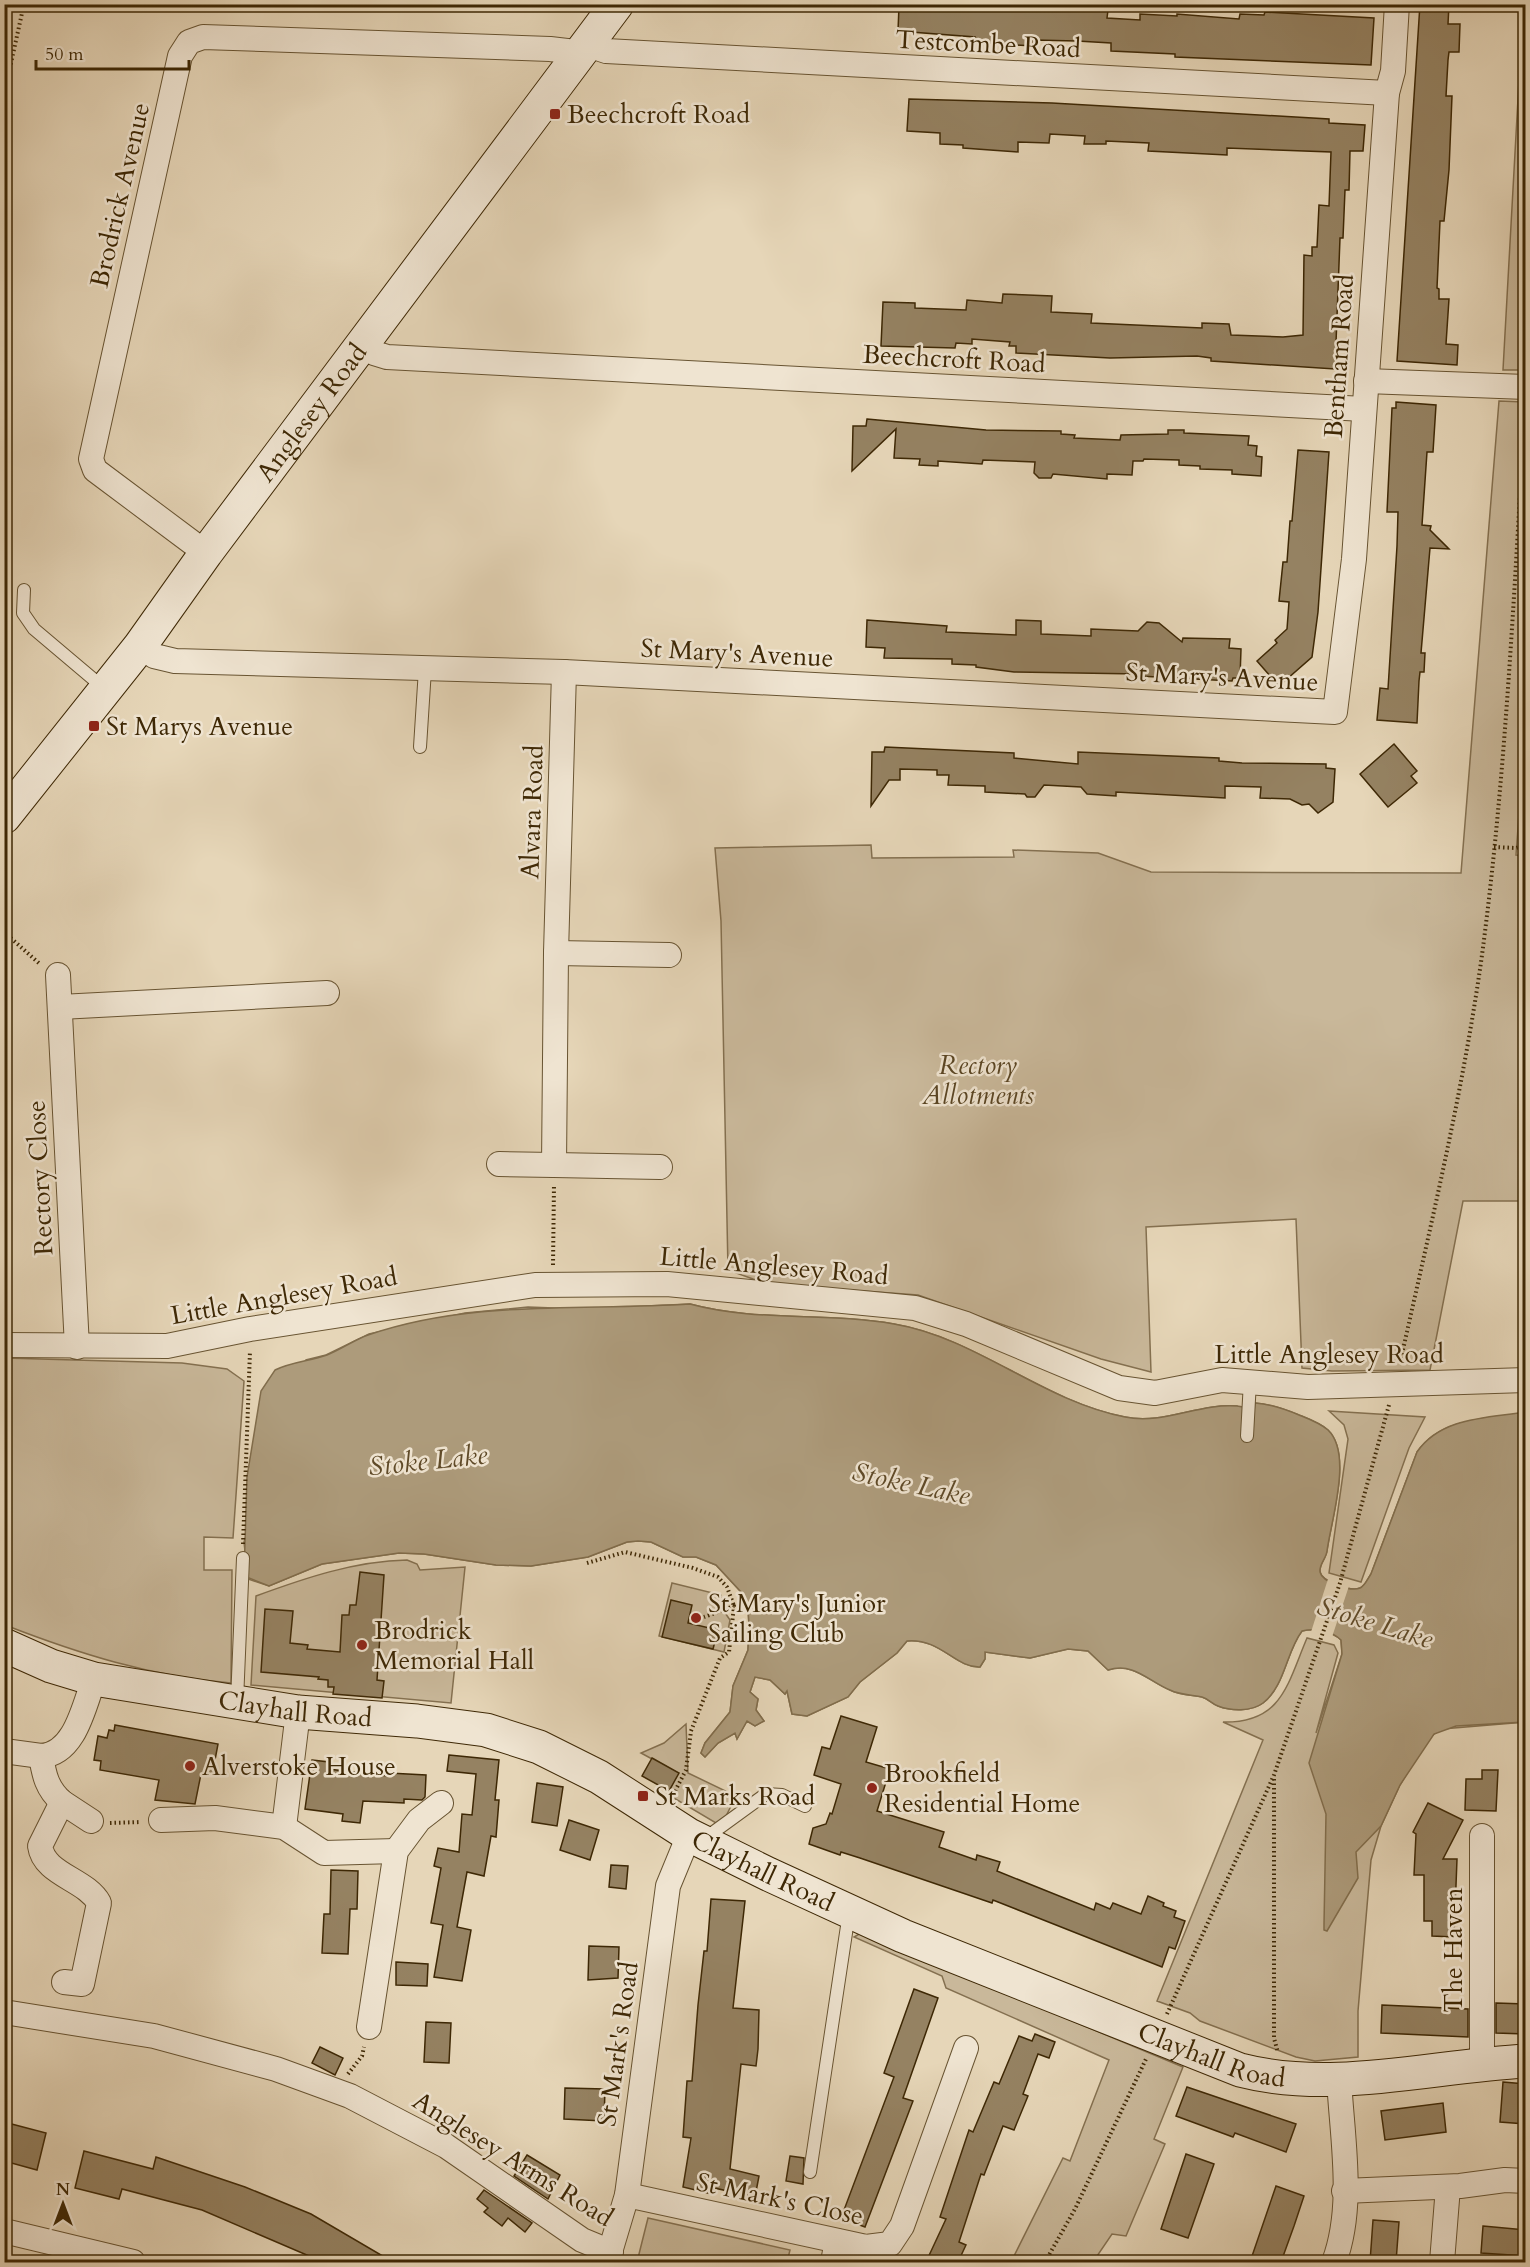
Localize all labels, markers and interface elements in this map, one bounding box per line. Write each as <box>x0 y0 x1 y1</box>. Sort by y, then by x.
street label: Testcombe Road <box>894 22 1082 66</box>
scale bar <box>36 33 189 71</box>
text: 50 m <box>45 42 84 67</box>
place label: Beechcroft Road <box>567 97 750 132</box>
street label: Brodrick Avenue <box>82 99 158 291</box>
marker: Beechcroft Road <box>548 107 562 121</box>
street label: Bentham Road <box>1316 273 1362 439</box>
street label: Anglesey Road <box>248 336 375 489</box>
street label: Beechcroft Road <box>862 337 1046 381</box>
street label: St Mary's Avenue <box>640 630 834 676</box>
street label: St Mary's Avenue <box>1125 654 1319 700</box>
place label: St Marys Avenue <box>106 709 293 744</box>
marker: St Marys Avenue <box>87 719 101 733</box>
street label: Alvara Road <box>512 744 552 880</box>
park label: Rectory Allotments <box>921 1048 1034 1113</box>
street label: Rectory Close <box>18 1100 62 1256</box>
street label: Little Anglesey Road <box>658 1239 890 1293</box>
street label: Little Anglesey Road <box>168 1259 400 1333</box>
street label: Little Anglesey Road <box>1214 1337 1444 1372</box>
water label: Stoke Lake <box>367 1436 490 1486</box>
water label: Stoke Lake <box>849 1454 974 1515</box>
place label: St Mary's Junior Sailing Club <box>708 1586 886 1651</box>
water label: Stoke Lake <box>1313 1588 1438 1658</box>
marker: St Mary's Junior Sailing Club <box>689 1611 703 1625</box>
place label: Brodrick Memorial Hall <box>374 1613 535 1678</box>
marker: Brodrick Memorial Hall <box>355 1638 369 1652</box>
street label: Clayhall Road <box>216 1682 373 1735</box>
place label: Alverstoke House <box>202 1749 396 1784</box>
place label: Brookfield Residential Home <box>884 1756 1080 1821</box>
marker: Alverstoke House <box>183 1759 197 1773</box>
place label: St Marks Road <box>655 1779 815 1814</box>
marker: Brookfield Residential Home <box>865 1781 879 1795</box>
marker: St Marks Road <box>636 1789 650 1803</box>
street label: Clayhall Road <box>686 1822 840 1920</box>
street label: The Haven <box>1436 1887 1471 2012</box>
street label: St Mark's Road <box>589 1959 647 2129</box>
street label: Clayhall Road <box>1133 2014 1288 2095</box>
street label: Anglesey Arms Road <box>406 2083 620 2235</box>
street label: St Mark's Close <box>693 2164 867 2234</box>
north arrow <box>33 2174 93 2234</box>
text: N <box>56 2179 70 2201</box>

